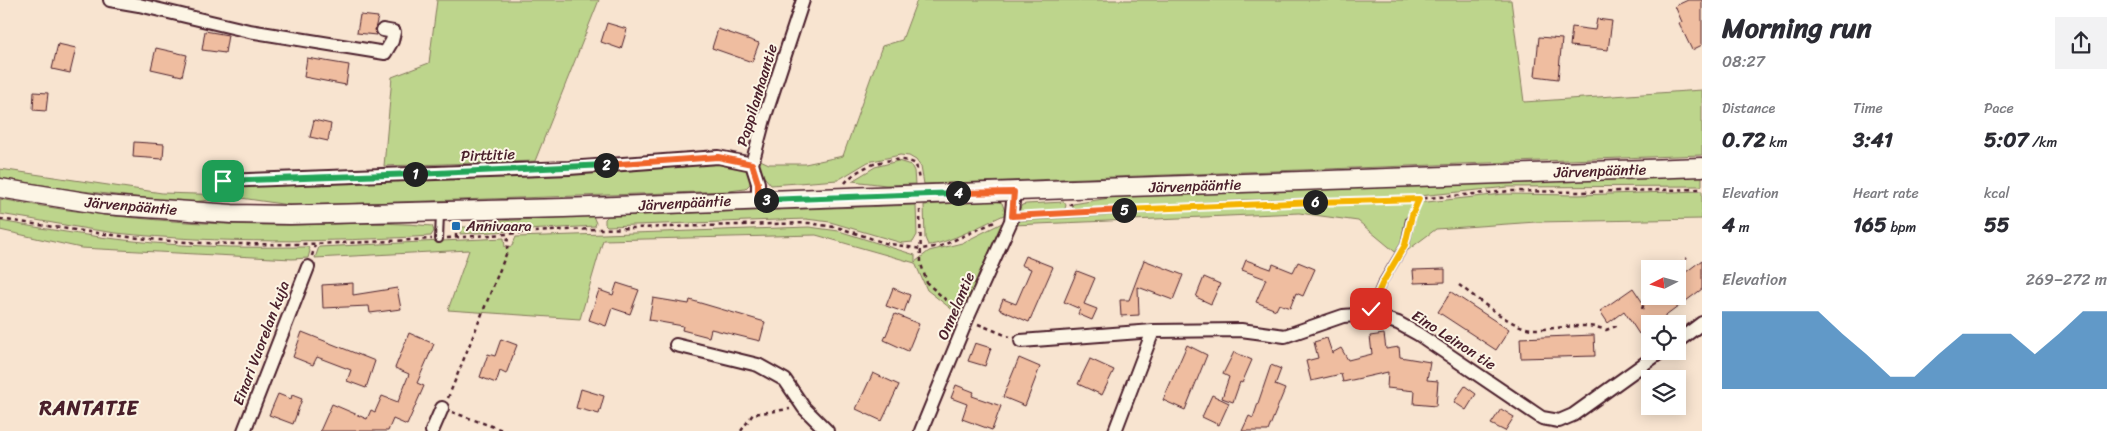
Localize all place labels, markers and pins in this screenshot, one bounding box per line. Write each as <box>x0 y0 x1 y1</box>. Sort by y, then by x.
pin: 2 <box>594 152 618 178</box>
pin <box>202 160 244 202</box>
pin: 1 <box>402 162 428 186</box>
pin: 4 <box>946 180 970 206</box>
pin: 3 <box>754 188 778 212</box>
pin: 6 <box>1302 190 1328 214</box>
pin: 5 <box>1112 198 1136 222</box>
place label: Annivaara <box>465 213 532 239</box>
marker: Annivaara <box>450 220 462 232</box>
pin <box>1350 288 1392 330</box>

